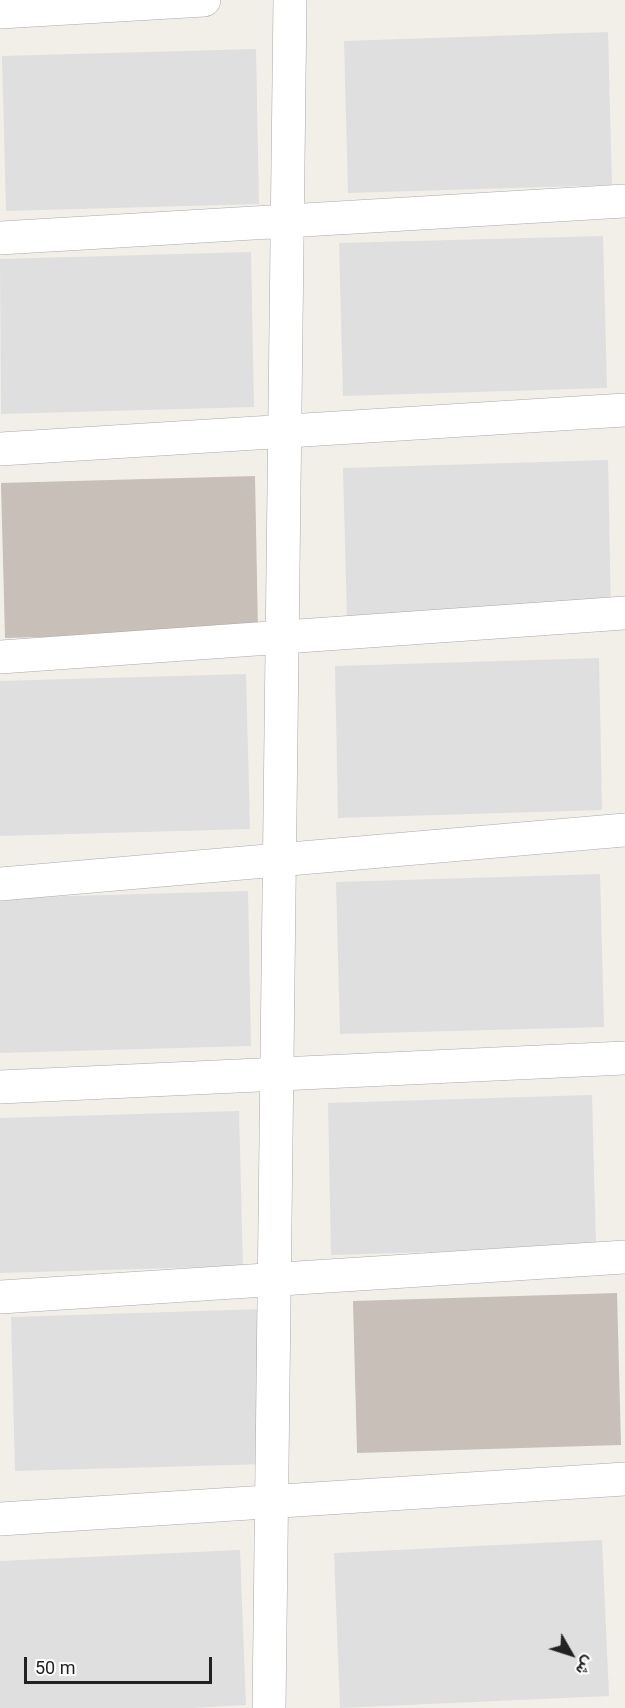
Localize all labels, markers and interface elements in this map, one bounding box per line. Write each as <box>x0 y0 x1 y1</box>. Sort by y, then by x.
north arrow <box>541 1624 601 1684</box>
scale bar <box>27 1645 214 1683</box>
text: ش <box>572 1652 599 1679</box>
text: 50 m <box>35 1657 75 1678</box>

